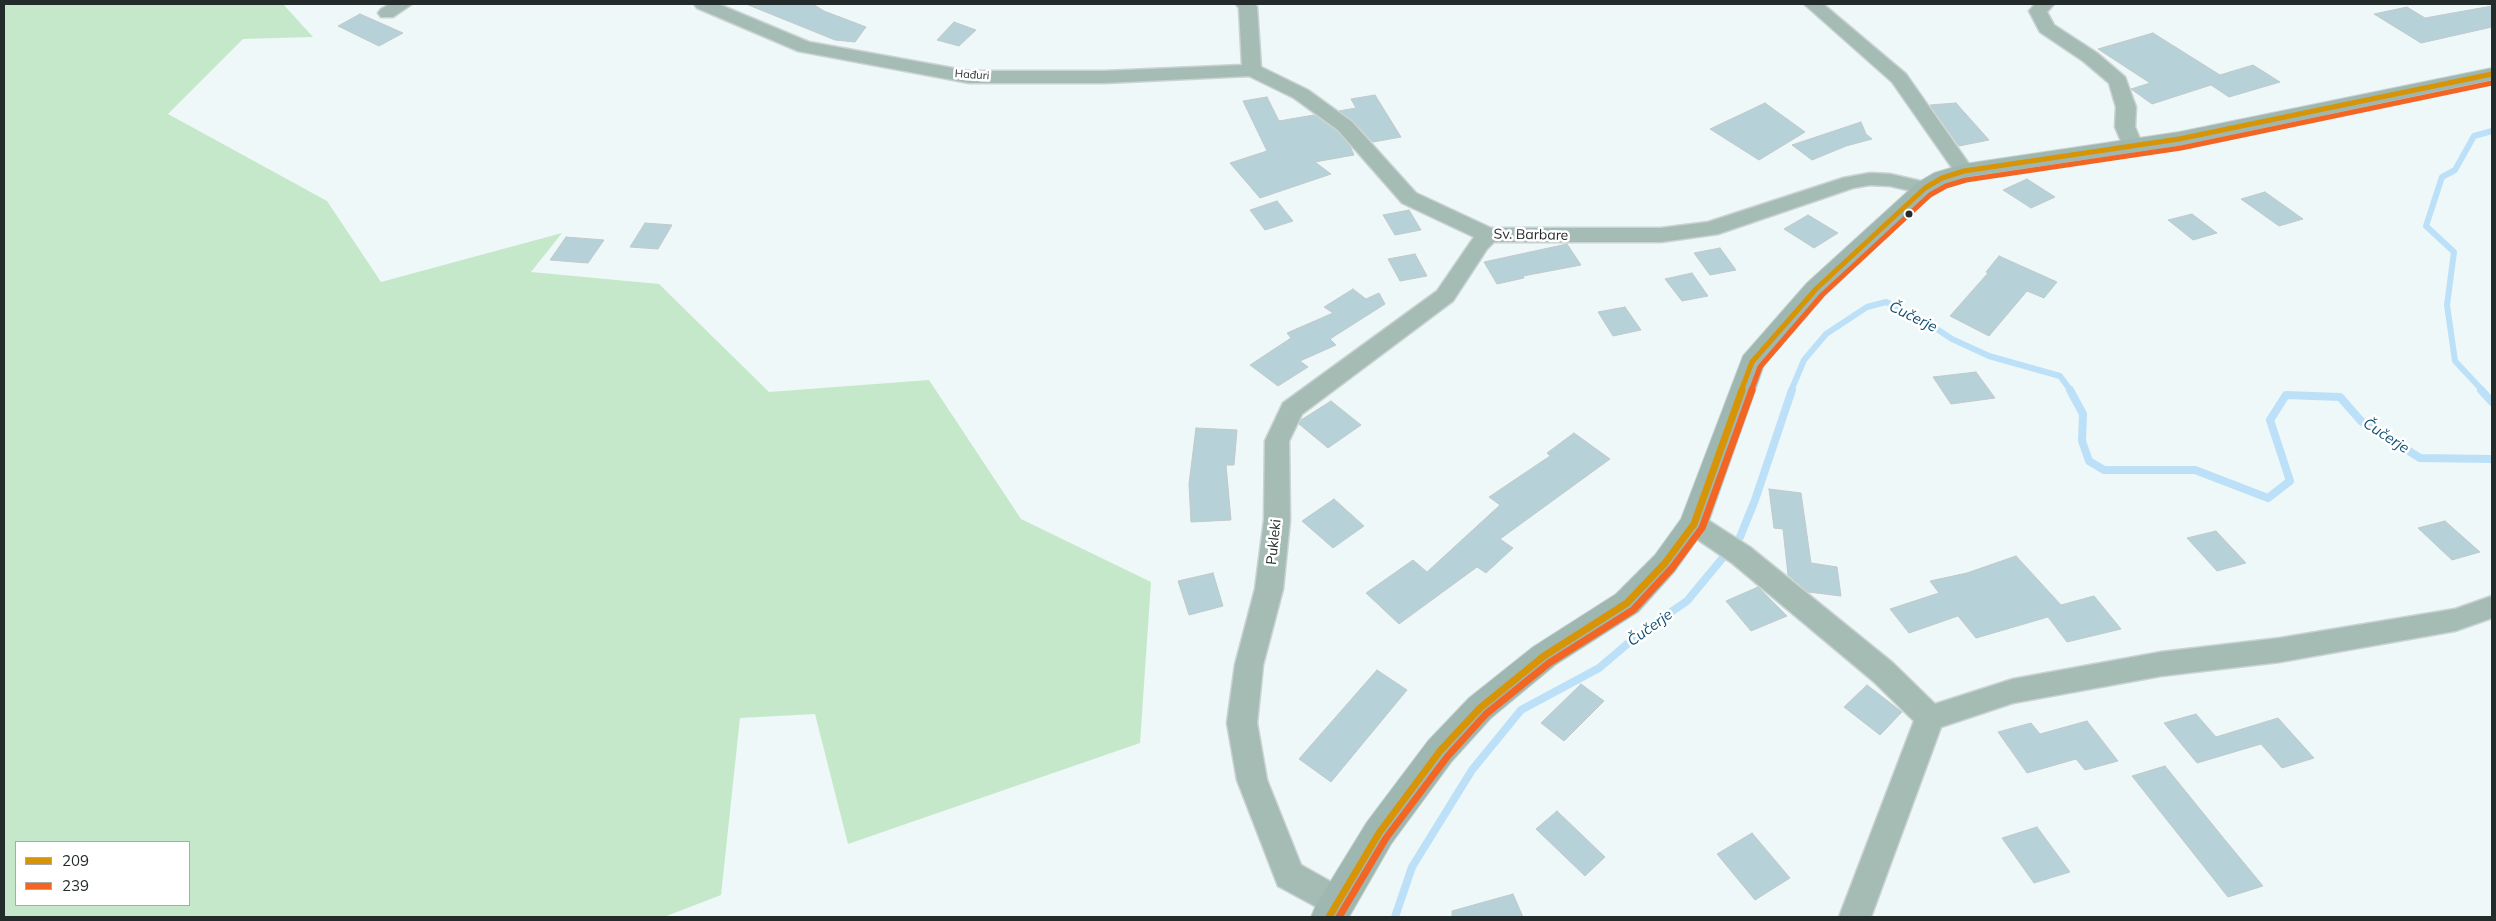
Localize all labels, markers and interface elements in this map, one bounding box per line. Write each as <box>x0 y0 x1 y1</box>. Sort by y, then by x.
street label: Hađuri <box>954 67 990 83</box>
unlabelled marker <box>1904 209 1914 219</box>
street label: Sv. Barbare <box>1494 226 1568 244</box>
water label: Čučerje <box>1886 298 1940 336</box>
water label: Čučerje <box>2360 414 2412 458</box>
street label: Pukleki <box>1263 518 1285 566</box>
water label: Čučerje <box>1624 606 1676 650</box>
legend <box>15 841 190 906</box>
text: 209 <box>62 851 89 870</box>
text: 239 <box>62 876 89 895</box>

